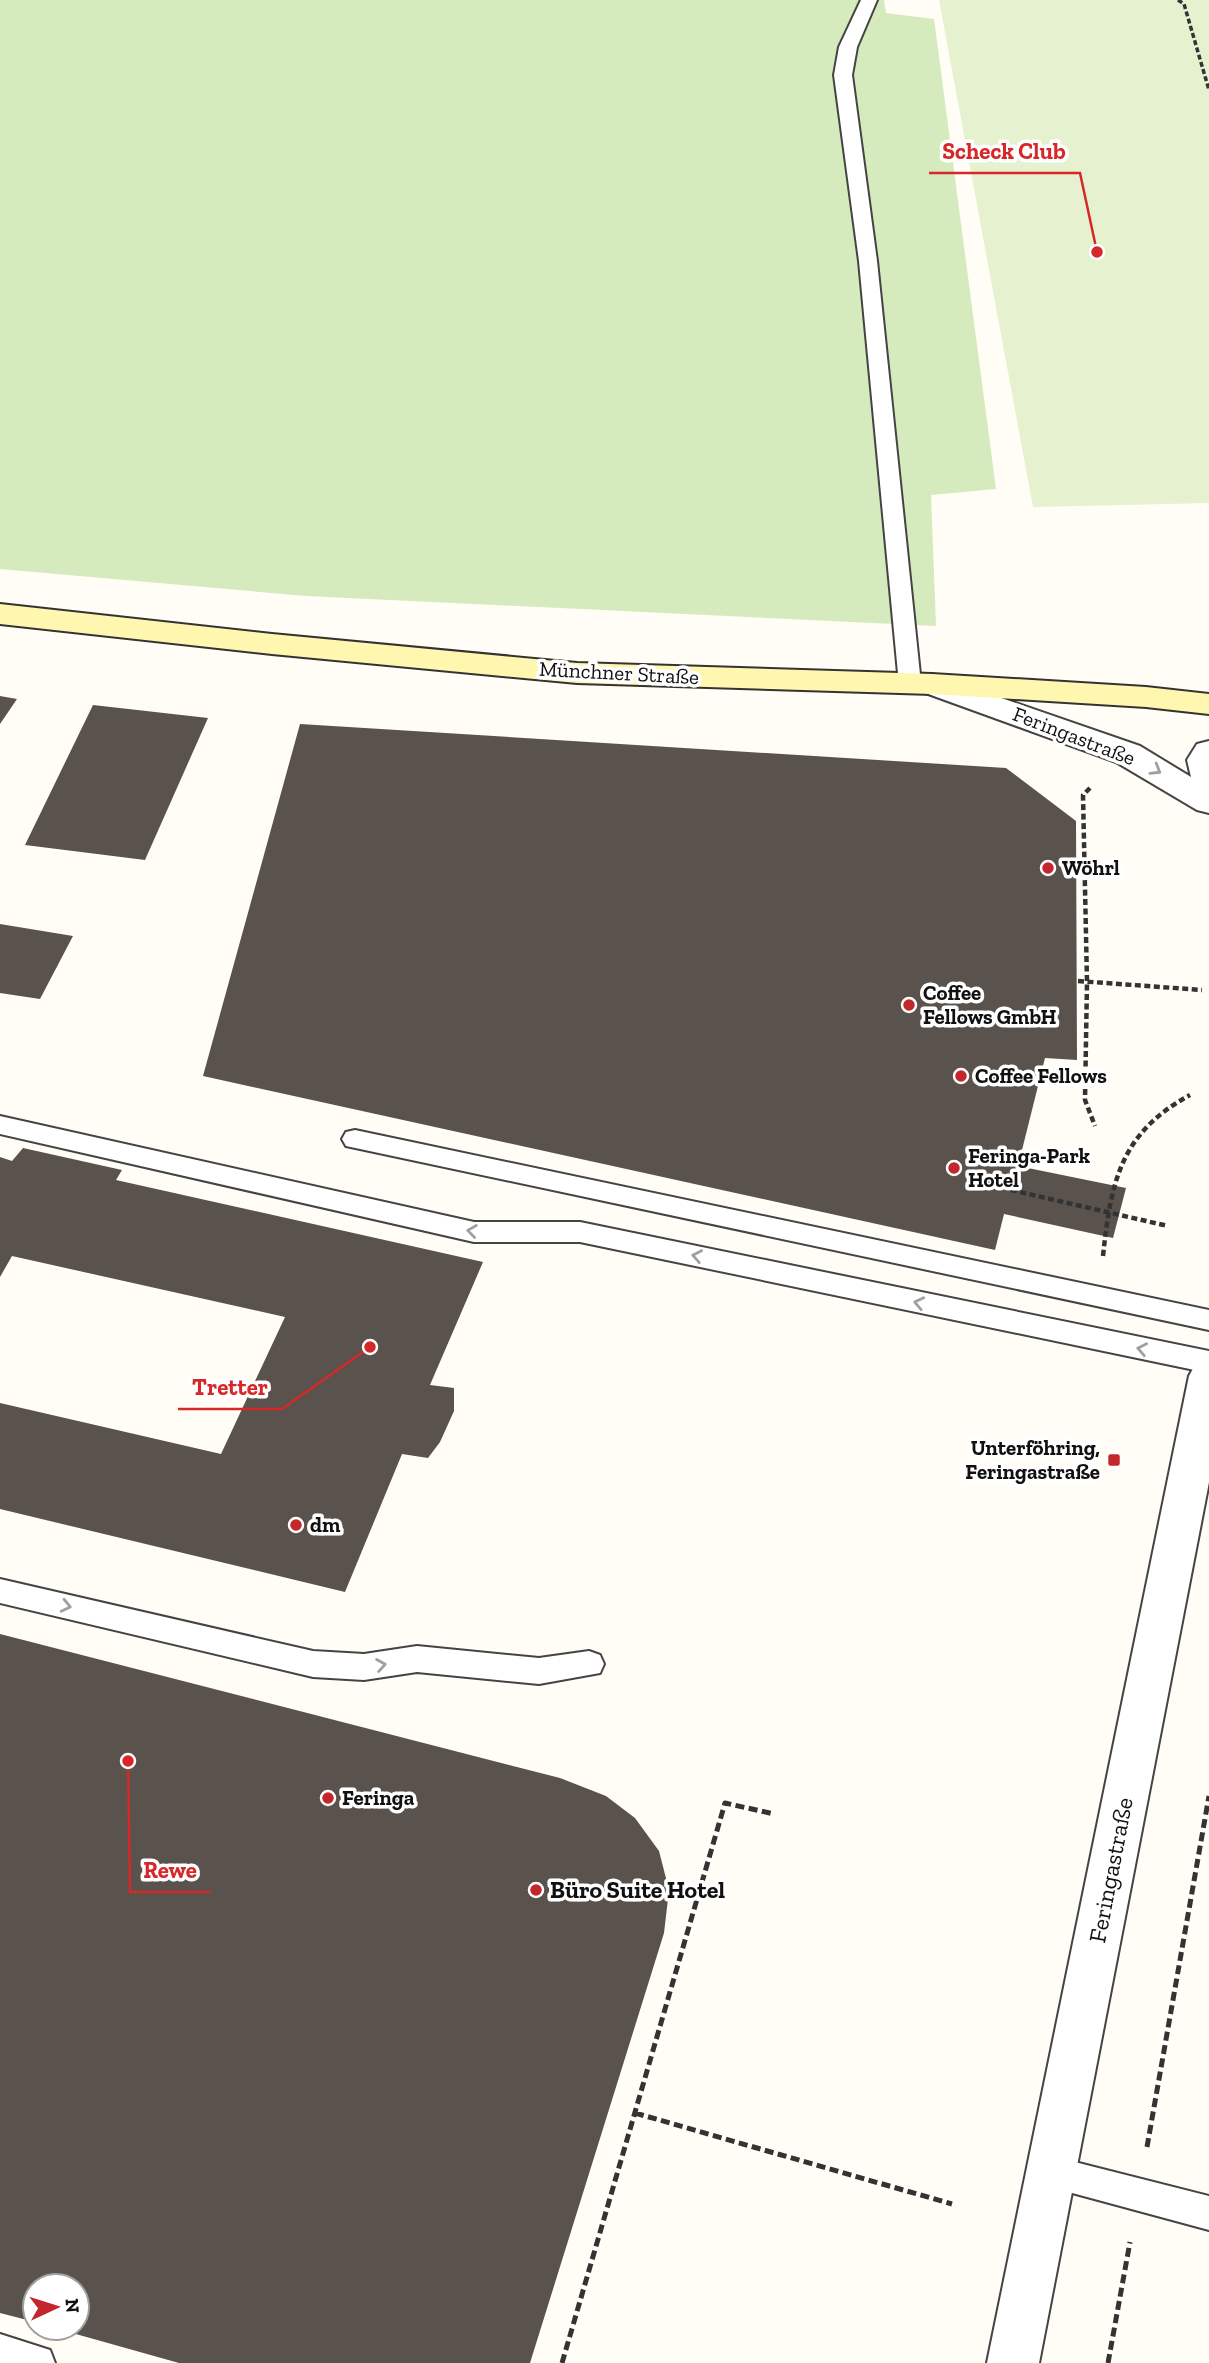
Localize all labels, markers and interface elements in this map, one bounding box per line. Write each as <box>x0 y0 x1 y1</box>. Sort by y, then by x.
callout: Scheck Club <box>929 129 1080 173</box>
text: Scheck Club <box>942 137 1066 165</box>
street label: Münchner Straße <box>538 656 700 689</box>
street label: Feringastraße <box>1009 701 1139 770</box>
one-way arrow <box>1148 762 1161 775</box>
place label: Wöhrl <box>1062 855 1120 880</box>
marker: Wöhrl <box>1040 860 1056 876</box>
place label: Coffee Fellows GmbH <box>923 980 1057 1029</box>
marker: Coffee Fellows GmbH <box>901 997 917 1013</box>
place label: Coffee Fellows <box>975 1063 1107 1088</box>
marker: Coffee Fellows <box>953 1068 969 1084</box>
place label: Feringa-Park Hotel <box>968 1143 1091 1192</box>
marker: Feringa-Park Hotel <box>946 1160 962 1176</box>
one-way arrow <box>466 1223 478 1238</box>
one-way arrow <box>691 1250 703 1265</box>
one-way arrow <box>913 1296 925 1311</box>
one-way arrow <box>1136 1343 1148 1358</box>
callout: Tretter <box>178 1365 282 1409</box>
text: Tretter <box>192 1373 268 1401</box>
place label: Unterföhring, Feringastraße <box>965 1435 1100 1484</box>
marker: Unterföhring, Feringastraße <box>1106 1452 1122 1468</box>
place label: dm <box>310 1512 341 1537</box>
marker: dm <box>288 1517 304 1533</box>
one-way arrow <box>60 1598 72 1613</box>
one-way arrow <box>375 1658 387 1673</box>
place label: Feringa <box>342 1785 415 1810</box>
marker: Feringa <box>320 1790 336 1806</box>
street label: Feringastraße <box>1082 1795 1139 1945</box>
callout: Rewe <box>130 1848 211 1892</box>
text: Rewe <box>143 1856 197 1884</box>
place label: Büro Suite Hotel <box>550 1875 725 1904</box>
marker: Büro Suite Hotel <box>528 1882 544 1898</box>
north arrow <box>21 2272 91 2342</box>
text: N <box>60 2298 84 2314</box>

